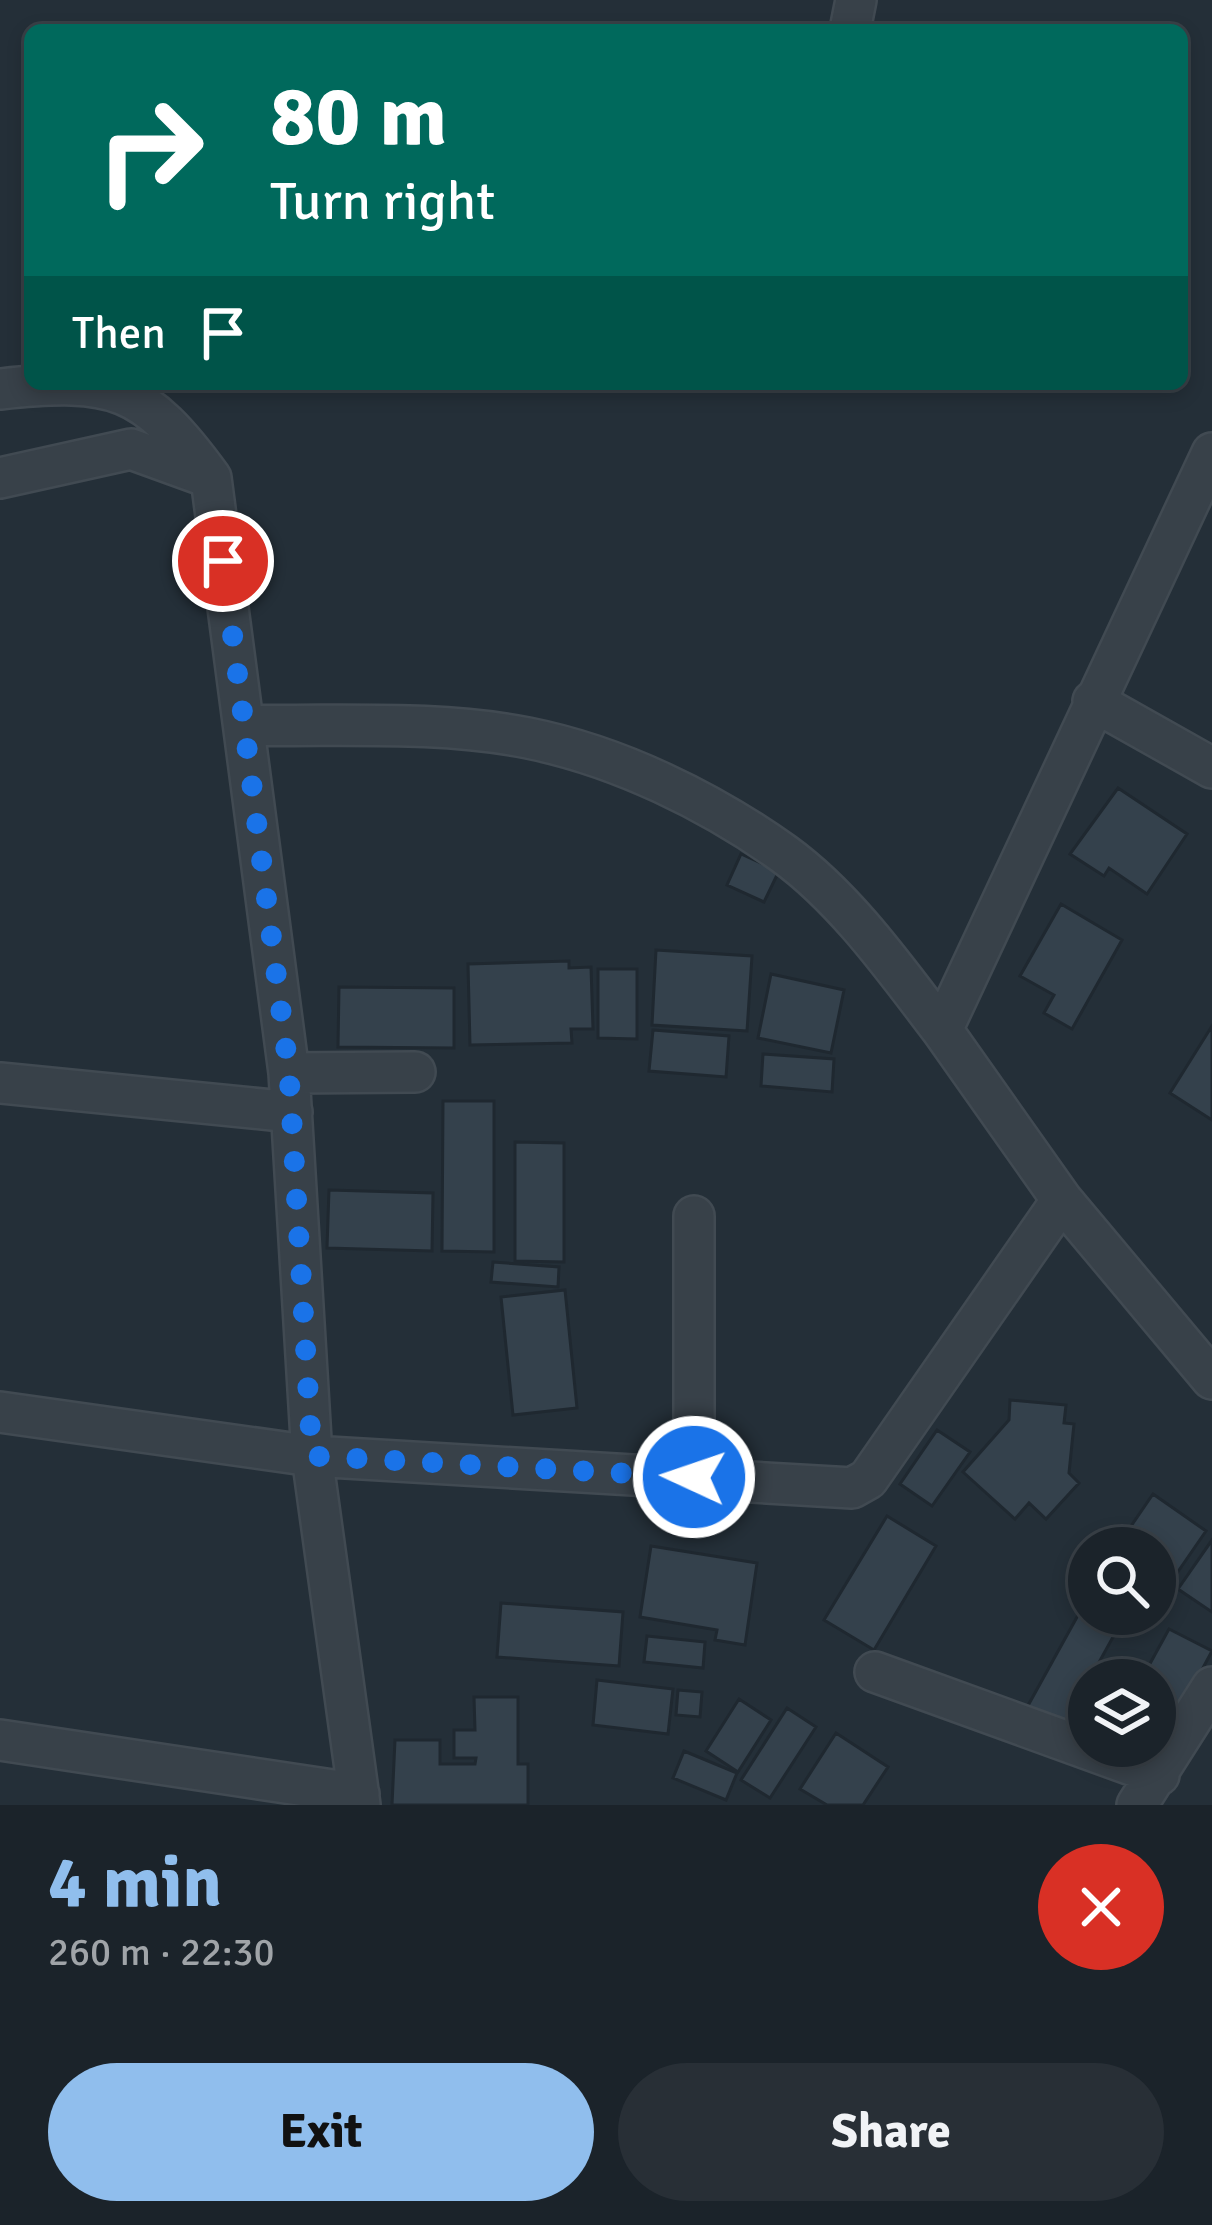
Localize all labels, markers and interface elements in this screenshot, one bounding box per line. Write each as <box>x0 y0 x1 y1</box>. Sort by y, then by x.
text: 80 m <box>270 65 447 169</box>
icon: right <box>72 72 228 228</box>
text: Turn right <box>270 168 495 235</box>
icon: arrive <box>190 300 256 366</box>
text: Then <box>72 306 166 361</box>
pin <box>172 510 274 612</box>
icon: arrive <box>190 528 256 594</box>
position arrow <box>631 1414 757 1540</box>
map controls <box>1068 1527 1176 1767</box>
button: search <box>1068 1527 1176 1635</box>
button: layers <box>1068 1659 1176 1767</box>
text: 4 min <box>48 1838 222 1927</box>
button: close <box>1038 1844 1164 1970</box>
text: 260 m · 22:30 <box>48 1928 275 1976</box>
button: Exit <box>48 2063 594 2201</box>
button: Share <box>618 2063 1164 2201</box>

